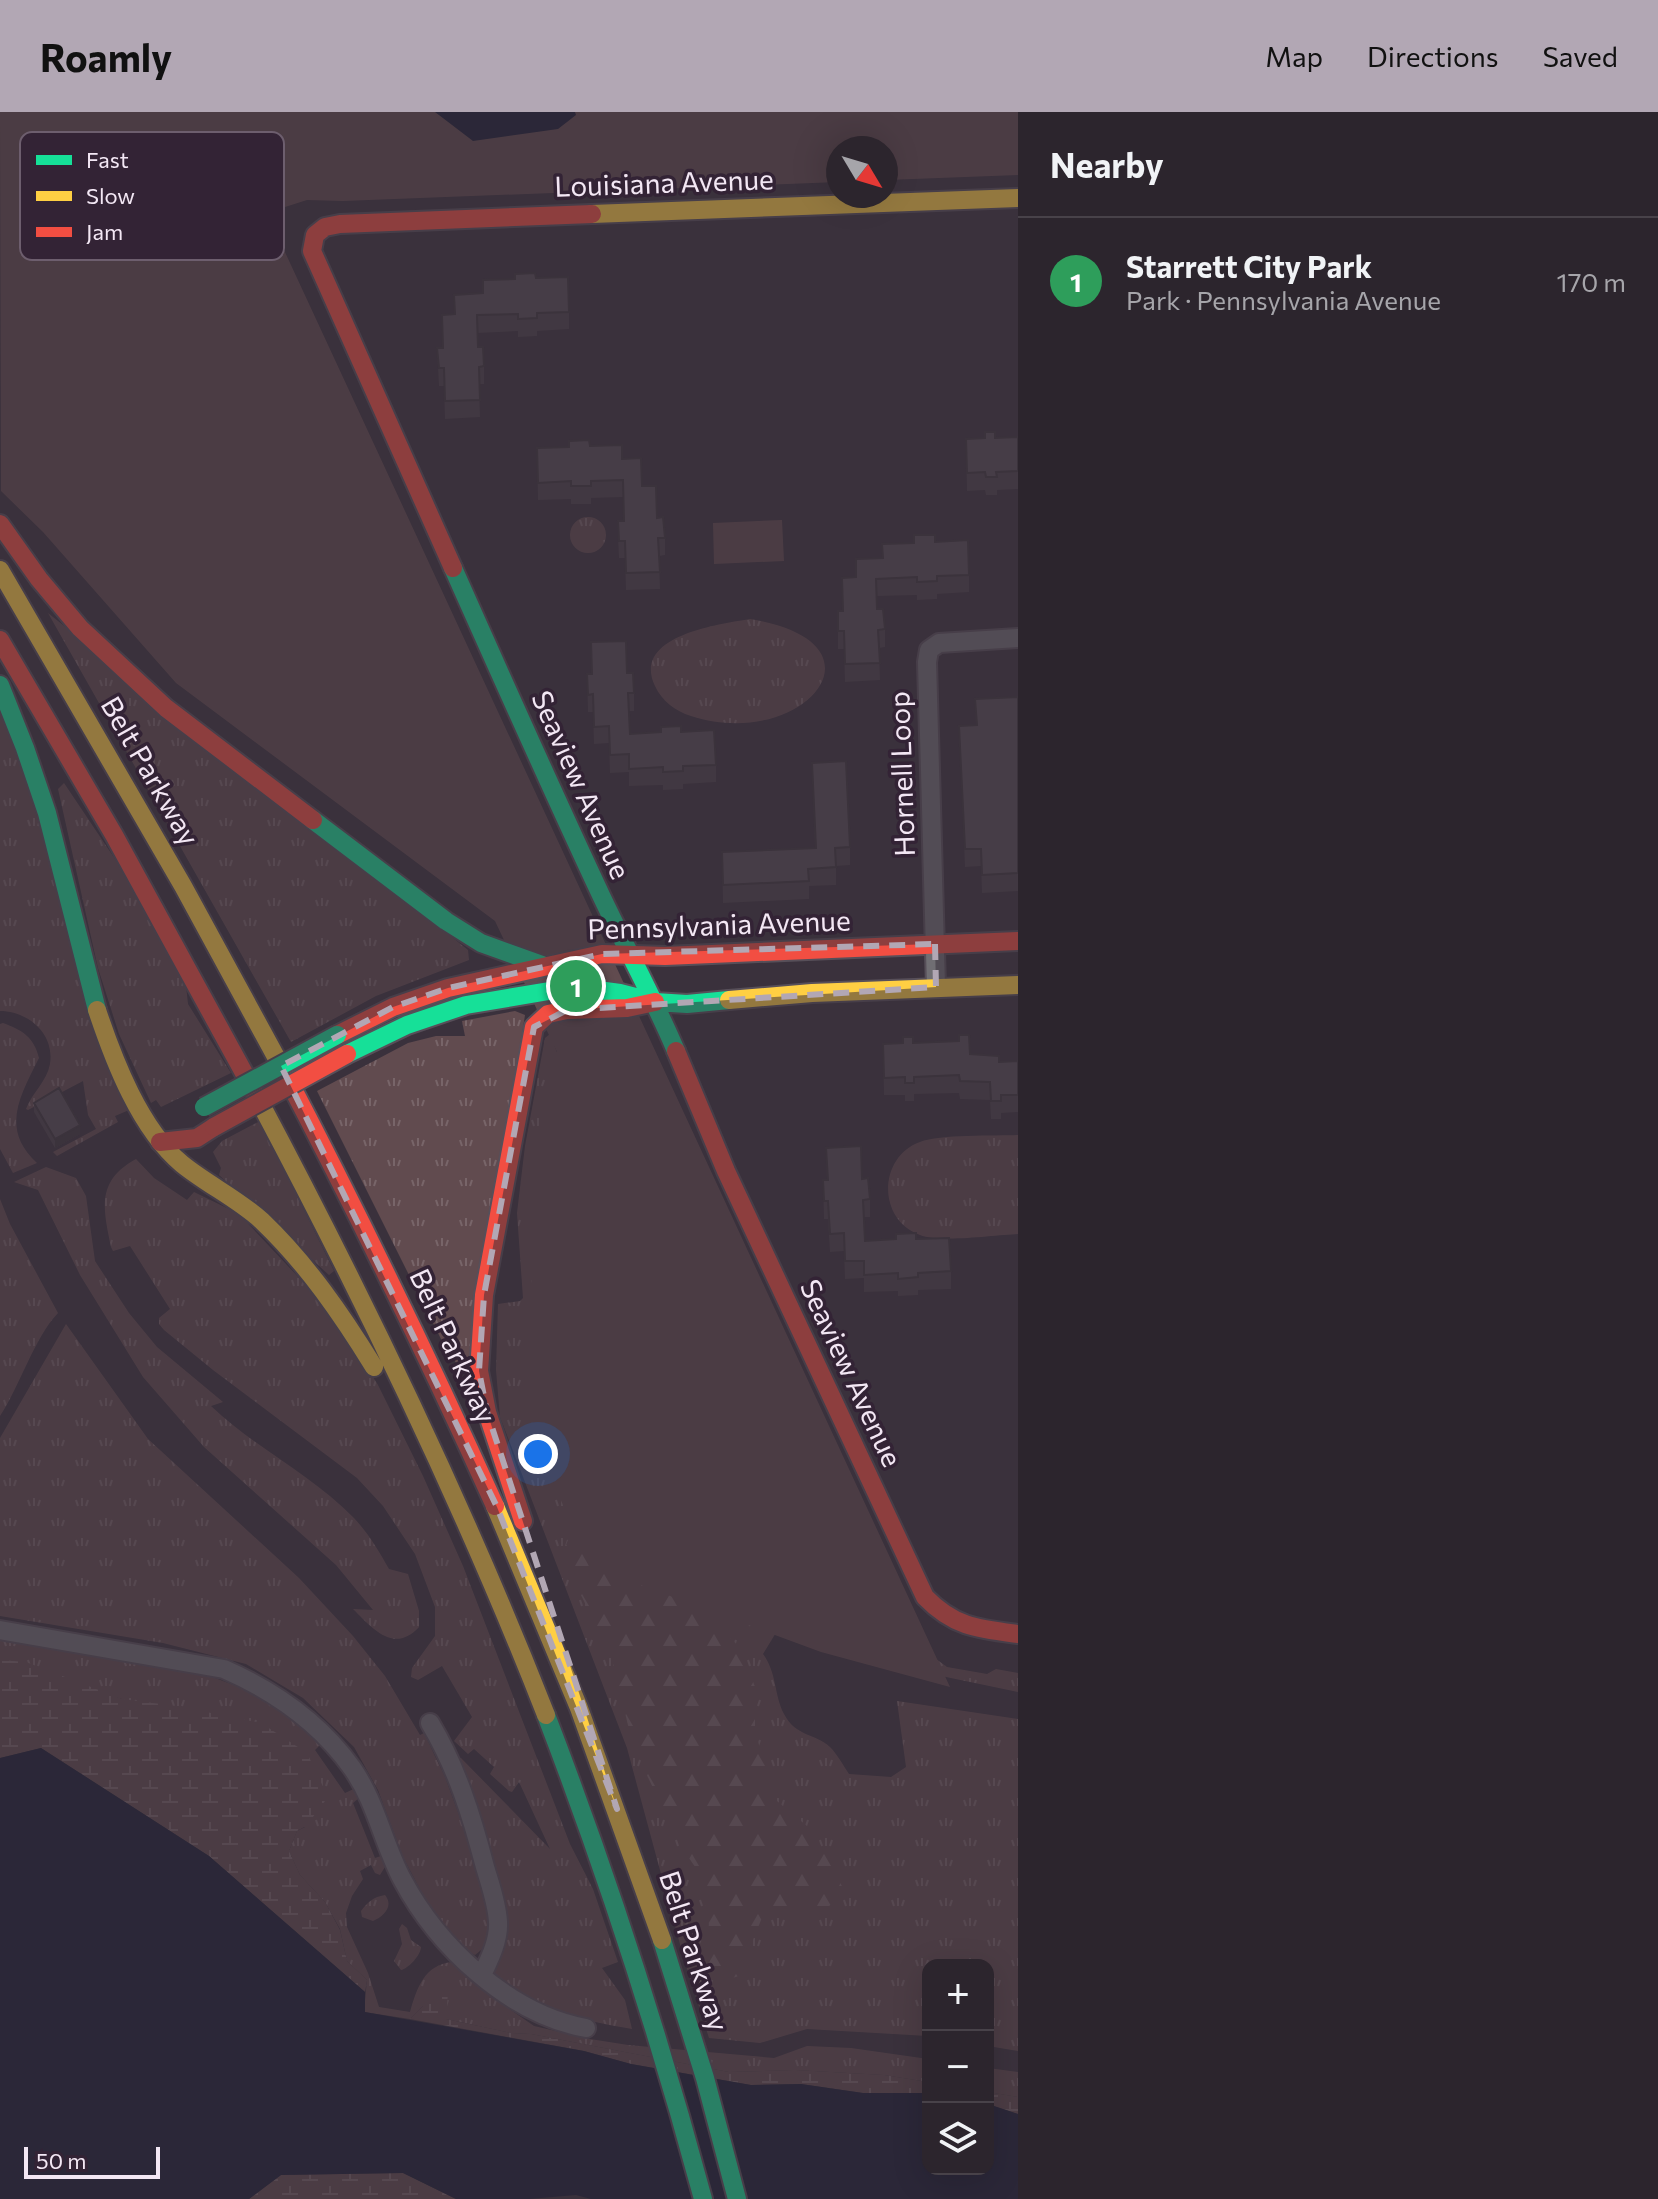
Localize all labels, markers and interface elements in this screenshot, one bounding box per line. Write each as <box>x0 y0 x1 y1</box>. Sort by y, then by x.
text: Roamly <box>40 33 172 80</box>
text: Map <box>1265 39 1323 73</box>
text: Directions <box>1367 39 1498 73</box>
text: Saved <box>1542 39 1618 73</box>
legend <box>20 132 284 260</box>
north arrow <box>826 136 898 208</box>
text: Nearby <box>1050 143 1164 185</box>
text: Fast <box>86 146 129 173</box>
street label: Louisiana Avenue <box>554 161 774 203</box>
text: Slow <box>86 182 135 209</box>
text: Jam <box>86 218 123 245</box>
text: Starrett City Park <box>1126 247 1372 284</box>
text: 1 <box>1070 266 1082 297</box>
text: 170 m <box>1557 266 1626 297</box>
text: Park · Pennsylvania Avenue <box>1126 284 1441 315</box>
street label: Seaview Avenue <box>525 685 639 884</box>
street label: Belt Parkway <box>95 690 207 851</box>
street label: Hornell Loop <box>881 691 921 857</box>
street label: Pennsylvania Avenue <box>587 902 851 946</box>
pin: 1 <box>550 956 602 1016</box>
street label: Belt Parkway <box>403 1263 504 1428</box>
street label: Seaview Avenue <box>794 1274 910 1472</box>
your location <box>518 1434 558 1474</box>
street label: Belt Parkway <box>653 1866 737 2035</box>
map controls <box>922 1959 994 2175</box>
button: + <box>922 1959 994 2031</box>
button: − <box>922 2031 994 2103</box>
button: layers <box>922 2103 994 2175</box>
scale bar <box>24 2143 160 2179</box>
text: 50 m <box>36 2147 86 2174</box>

